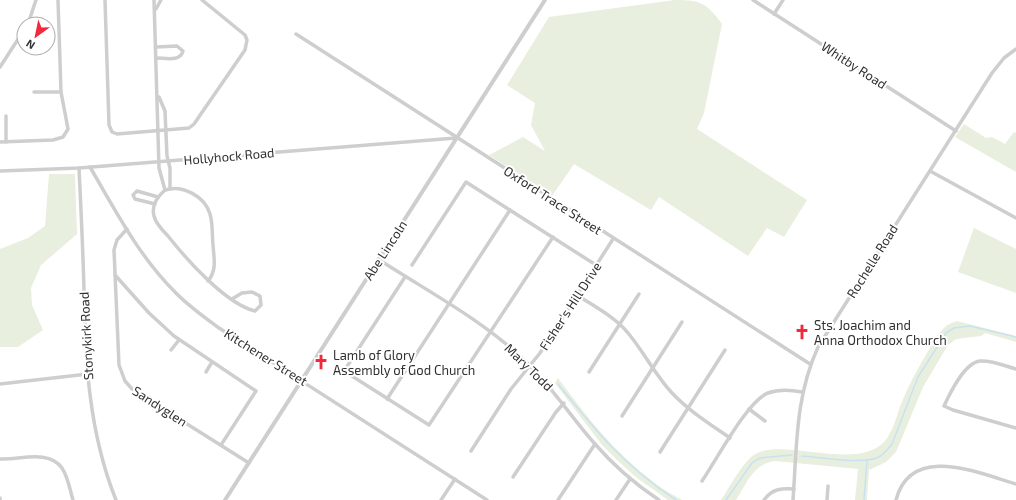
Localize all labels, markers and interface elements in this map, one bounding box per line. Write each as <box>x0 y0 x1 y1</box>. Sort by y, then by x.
north arrow <box>16 16 56 56</box>
text: N <box>23 37 37 52</box>
street label: Whitby Road <box>818 38 890 92</box>
street label: Hollyhock Road <box>183 144 275 168</box>
street label: Oxford Trace Street <box>501 162 605 238</box>
street label: Abe Lincoln <box>360 217 410 283</box>
street label: Rochelle Road <box>843 221 901 301</box>
street label: Fisher's Hill Drive <box>536 259 604 353</box>
street label: Stonykirk Road <box>76 291 96 381</box>
place label: Sts. Joachim and Anna Orthodox Church <box>814 317 947 348</box>
church icon: Sts. Joachim and Anna Orthodox Church <box>793 323 811 341</box>
street label: Kitchener Street <box>221 325 311 389</box>
street label: Mary Todd <box>501 340 557 394</box>
place label: Lamb of Glory Assembly of God Church <box>333 347 475 378</box>
church icon: Lamb of Glory Assembly of God Church <box>312 353 330 371</box>
street label: Sandyglen <box>130 382 190 430</box>

